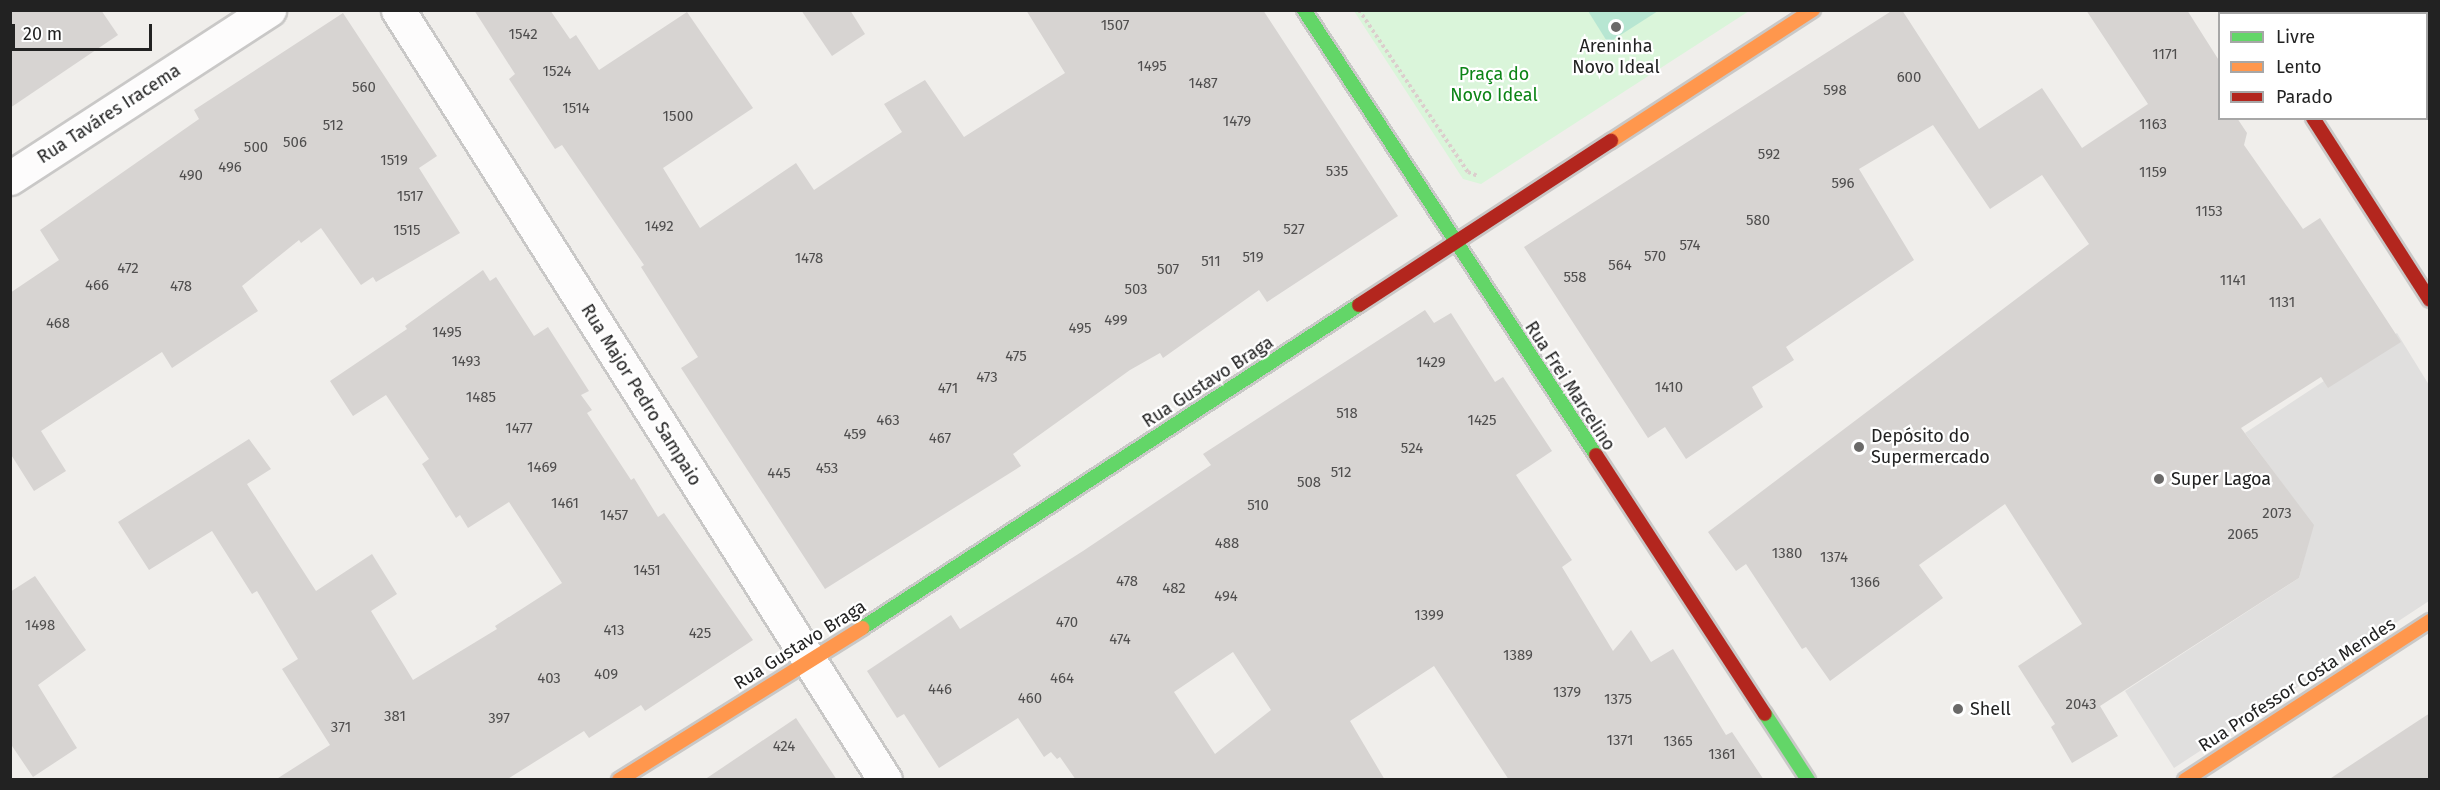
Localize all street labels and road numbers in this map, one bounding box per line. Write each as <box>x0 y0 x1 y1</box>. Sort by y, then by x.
street label: Rua Taváres Iracema <box>33 60 185 168</box>
street label: Rua Major Pedro Sampaio <box>576 300 706 490</box>
street label: Rua Frei Marcelino <box>1520 317 1620 455</box>
street label: Rua Gustavo Braga <box>1138 332 1278 432</box>
street label: Rua Gustavo Braga <box>730 596 870 694</box>
street label: Rua Professor Costa Mendes <box>2195 613 2399 757</box>

